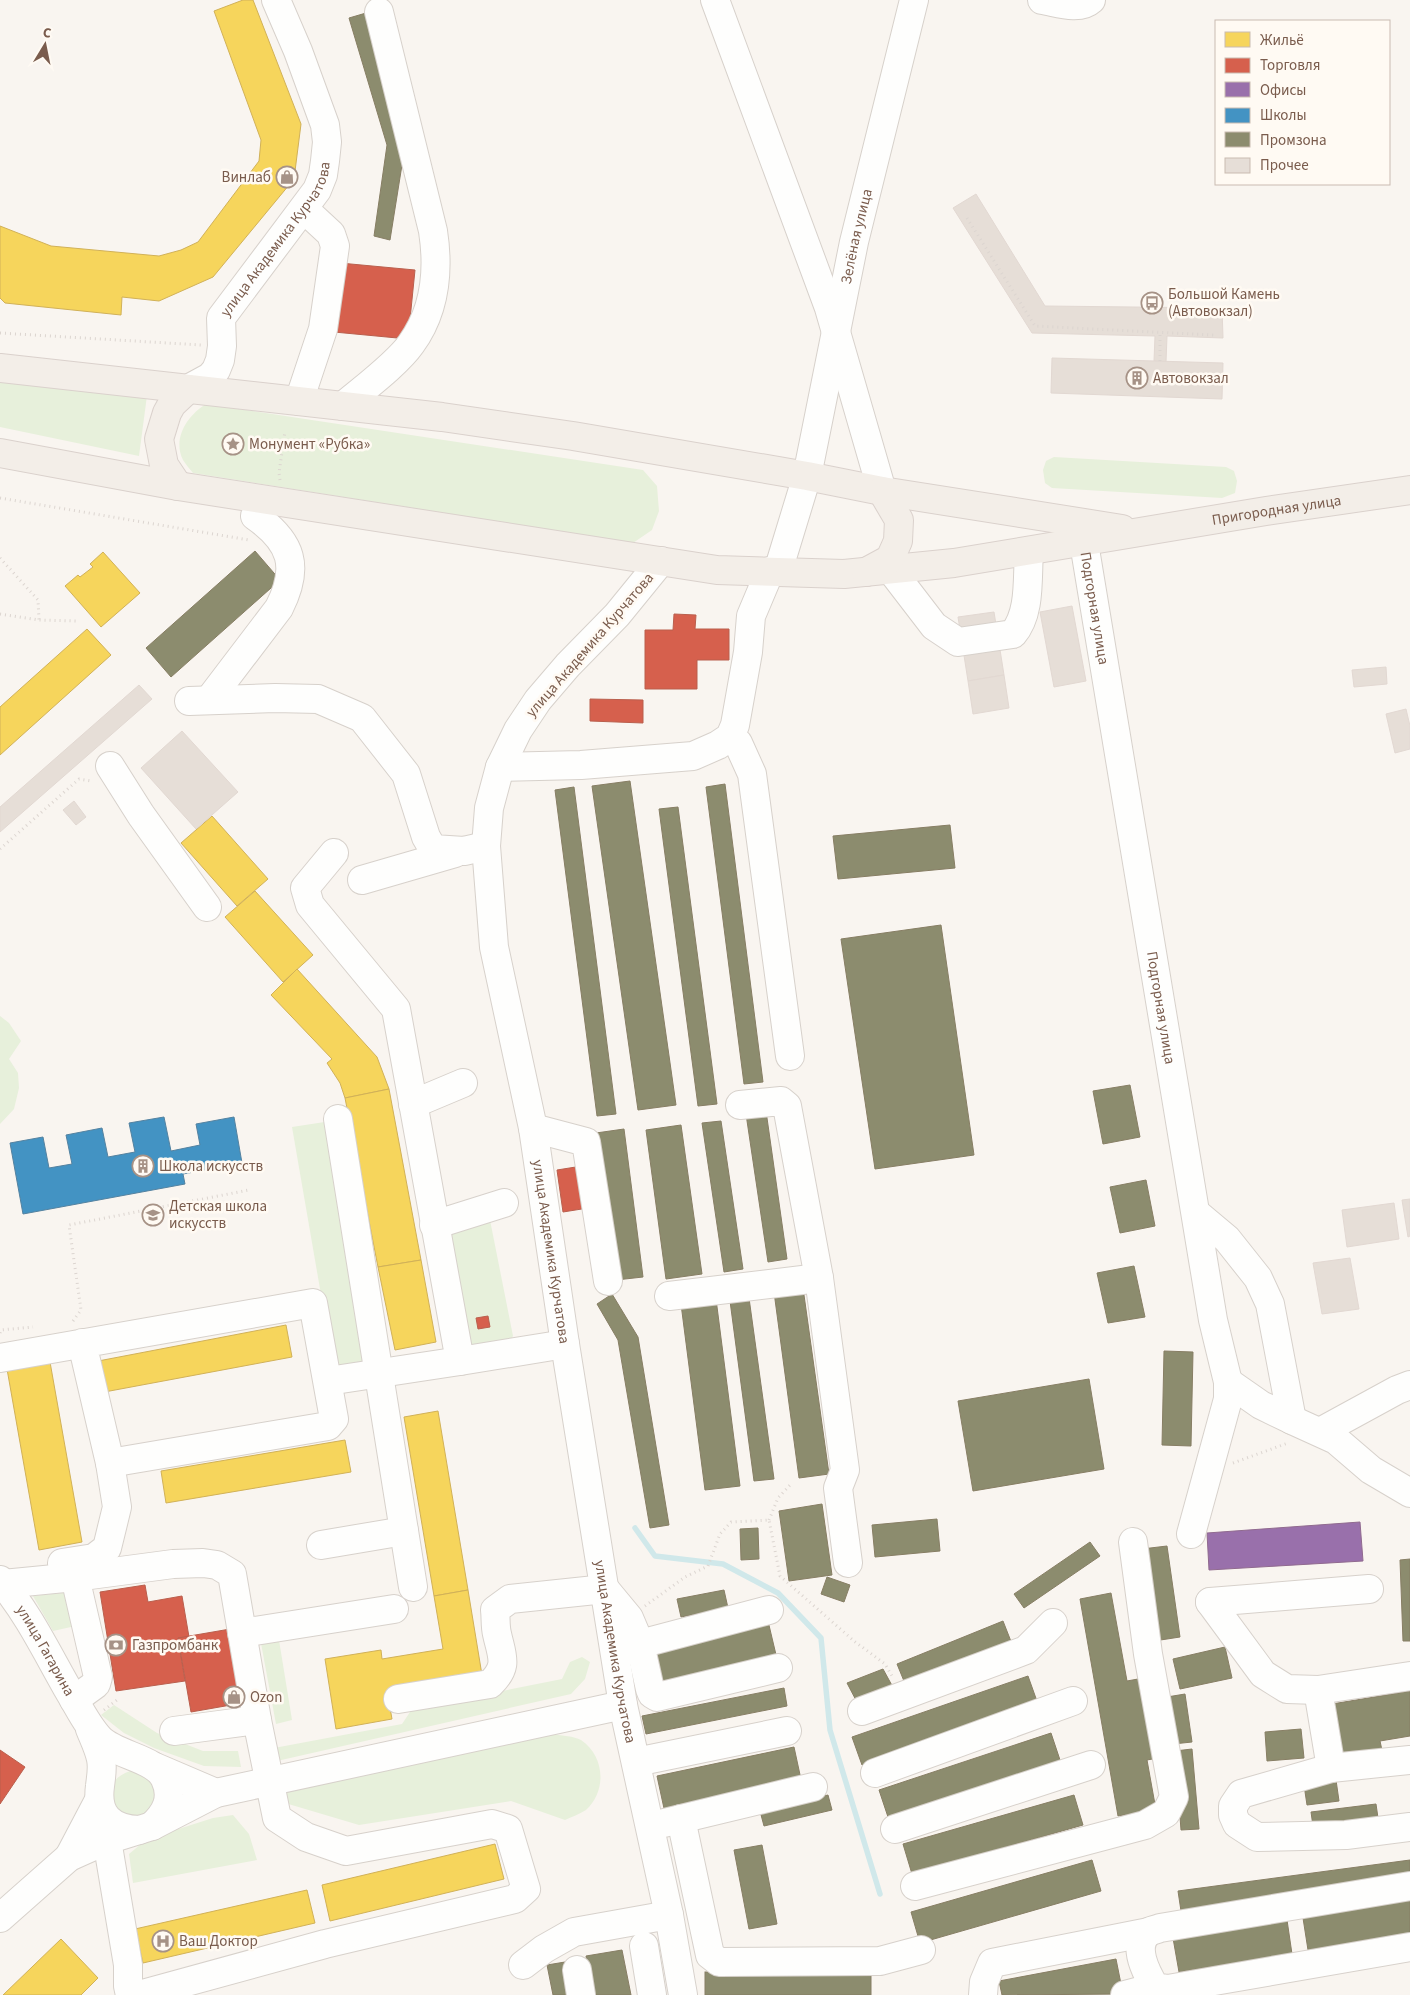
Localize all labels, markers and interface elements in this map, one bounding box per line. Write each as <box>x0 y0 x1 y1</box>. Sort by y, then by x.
north arrow <box>20 20 70 70</box>
legend <box>1215 20 1390 185</box>
text: С <box>41 23 53 44</box>
text: Жильё <box>1260 30 1304 51</box>
text: Торговля <box>1260 55 1320 76</box>
text: Офисы <box>1260 80 1306 101</box>
text: Школы <box>1260 105 1307 126</box>
text: Промзона <box>1260 130 1327 151</box>
text: Прочее <box>1260 155 1309 176</box>
street label: улица Академика Курчатова <box>215 160 335 321</box>
shop icon: Винлаб <box>275 165 299 189</box>
place label: Винлаб <box>222 167 271 188</box>
street label: Зелёная улица <box>835 186 877 286</box>
place label: Большой Камень (Автовокзал) <box>1168 284 1280 322</box>
bus stop icon: Большой Камень (Автовокзал) <box>1140 291 1164 315</box>
building icon: Автовокзал <box>1125 366 1149 390</box>
place label: Автовокзал <box>1153 368 1229 389</box>
place icon: Монумент «Рубка» <box>221 432 245 456</box>
place label: Монумент «Рубка» <box>249 434 370 455</box>
street label: Пригородная улица <box>1210 490 1343 530</box>
street label: Подгорная улица <box>1075 550 1114 666</box>
street label: улица Академика Курчатова <box>521 568 659 722</box>
street label: Подгорная улица <box>1141 950 1181 1066</box>
building icon: Школа искусств <box>131 1154 155 1178</box>
place label: Школа искусств <box>159 1156 264 1177</box>
street label: улица Академика Курчатова <box>527 1158 575 1345</box>
place label: Детская школа искусств <box>169 1196 267 1234</box>
school or university icon: Детская школа искусств <box>141 1203 165 1227</box>
street label: улица Академика Курчатова <box>589 1558 642 1745</box>
street label: улица Гагарина <box>11 1601 80 1700</box>
bank icon: Газпромбанк <box>104 1633 128 1657</box>
place label: Газпромбанк <box>132 1635 219 1656</box>
shop icon: Ozon <box>222 1685 246 1709</box>
place label: Ozon <box>250 1687 282 1708</box>
hospital icon: Ваш Доктор <box>151 1929 175 1953</box>
place label: Ваш Доктор <box>179 1931 258 1952</box>

